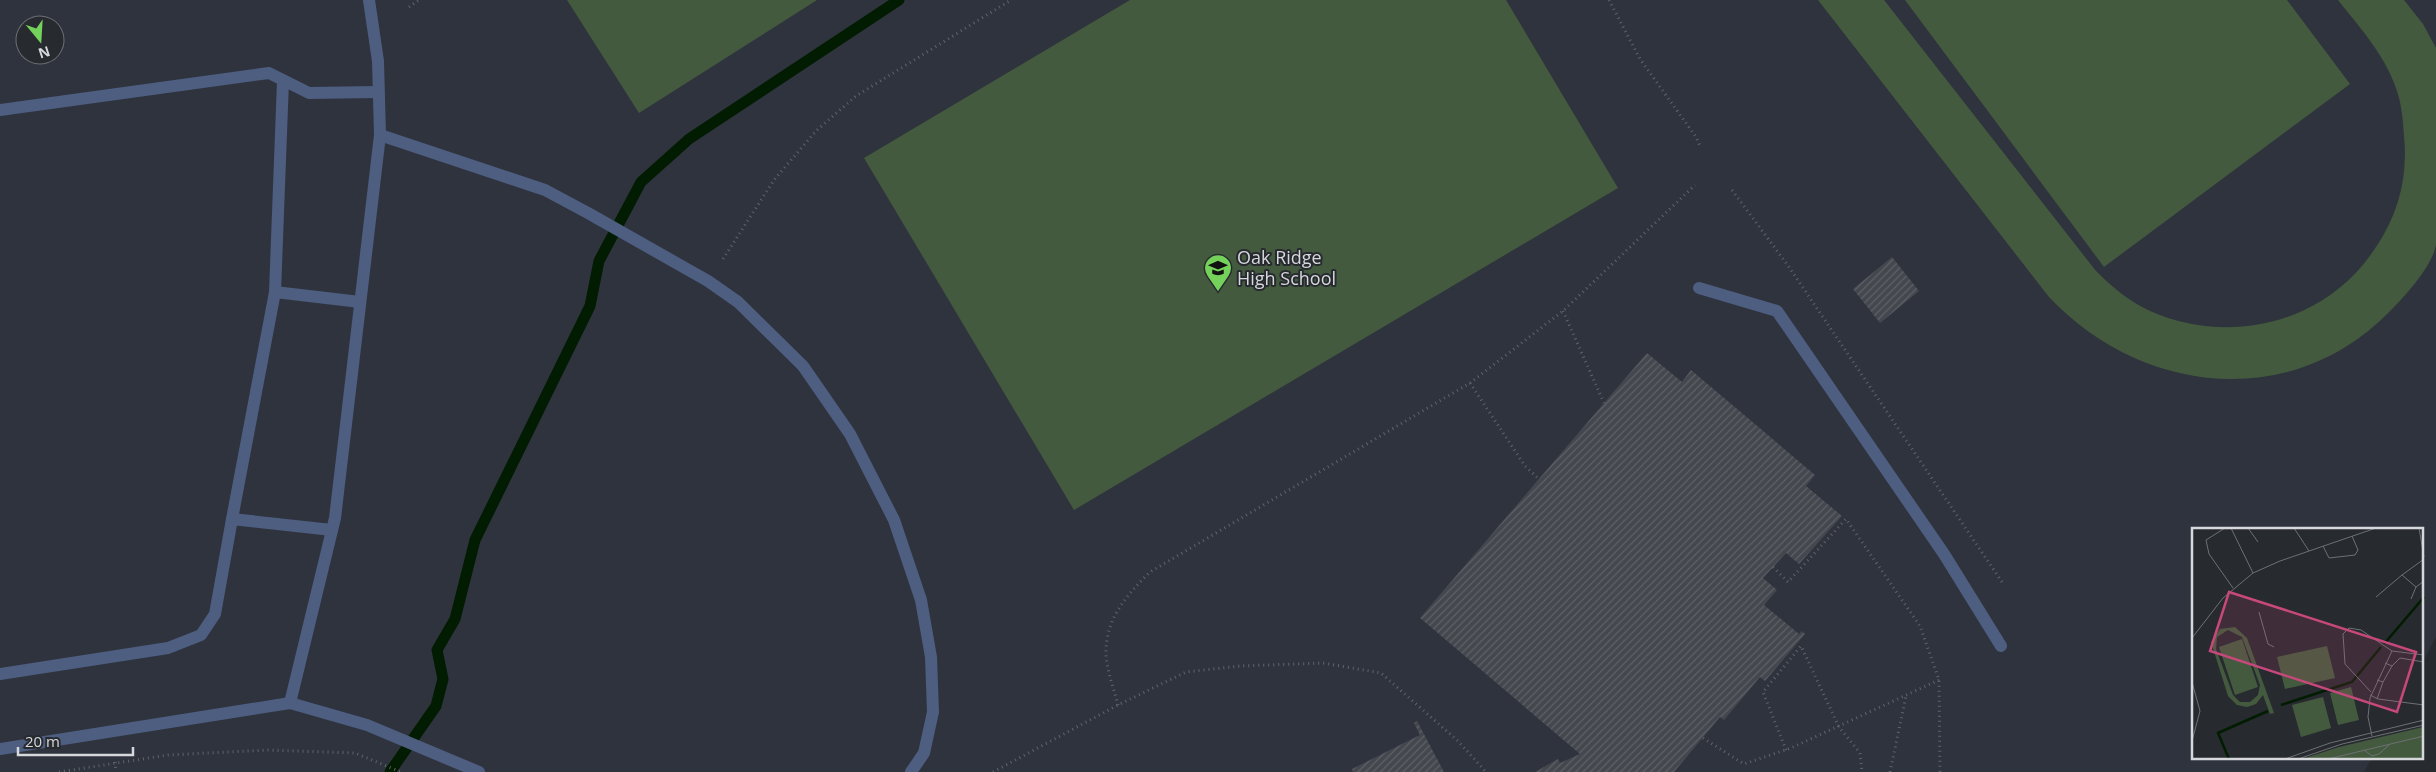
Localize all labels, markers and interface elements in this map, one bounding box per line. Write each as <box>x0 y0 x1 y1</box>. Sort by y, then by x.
north arrow <box>15 15 65 65</box>
text: N <box>36 42 53 64</box>
place label: Oak Ridge High School <box>1237 245 1336 290</box>
school or university icon: Oak Ridge High School <box>1203 253 1233 292</box>
inset map <box>2192 528 2424 760</box>
scale bar <box>18 724 132 756</box>
text: 20 m <box>25 731 60 751</box>

